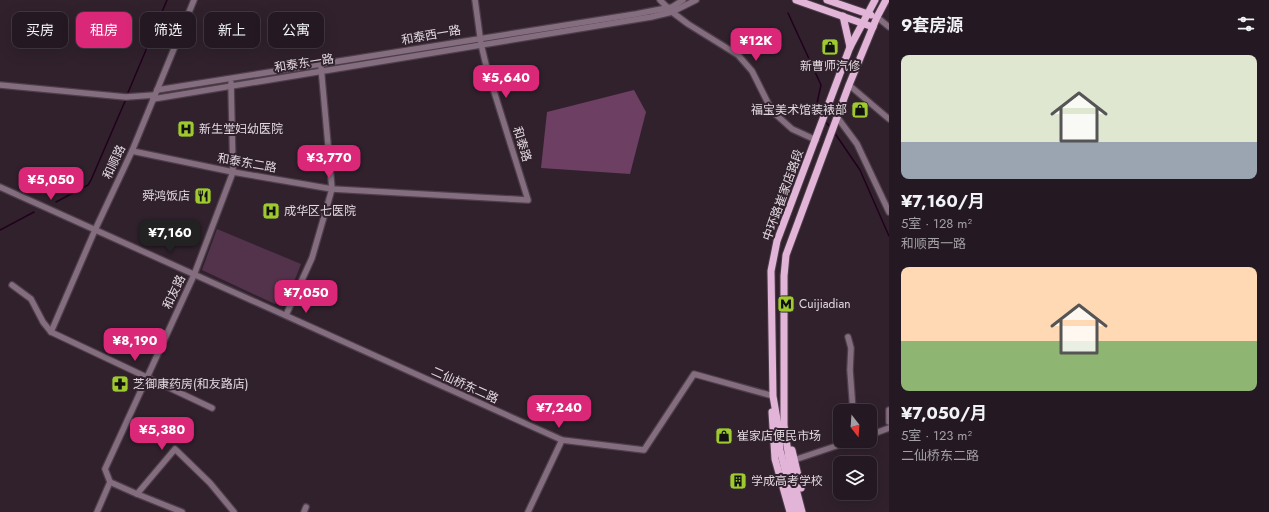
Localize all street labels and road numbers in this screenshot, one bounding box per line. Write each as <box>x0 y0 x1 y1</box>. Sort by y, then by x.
street label: 和泰西一路 <box>400 21 462 49</box>
street label: 和泰东一路 <box>273 49 335 77</box>
street label: 和泰路 <box>508 124 536 164</box>
street label: 和顺路 <box>98 142 130 182</box>
street label: 中环路崔家店路段 <box>758 147 808 243</box>
street label: 和泰东二路 <box>216 149 278 177</box>
street label: 和友路 <box>158 272 190 312</box>
street label: 二仙桥东二路 <box>428 362 502 408</box>

